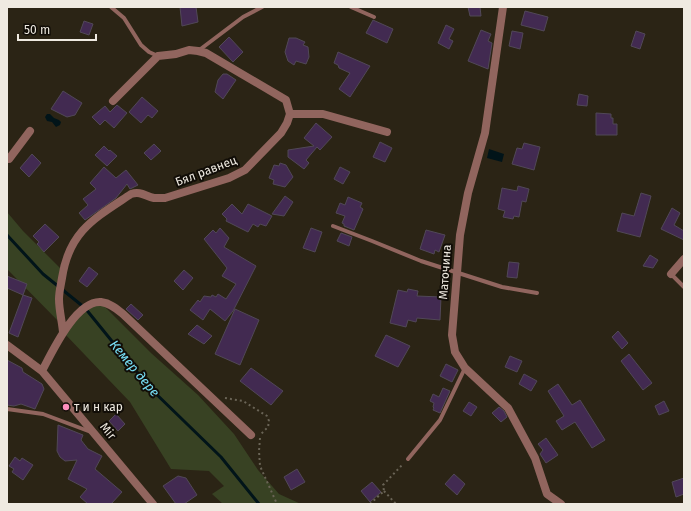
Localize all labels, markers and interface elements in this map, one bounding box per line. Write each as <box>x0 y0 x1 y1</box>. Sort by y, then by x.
scale bar <box>18 16 96 42</box>
text: 50 m <box>24 23 50 37</box>
street label: Бял равнец <box>173 153 239 189</box>
street label: Маточина <box>436 244 454 300</box>
water label: Кемер дере <box>107 337 163 400</box>
place label: т и н кар <box>74 400 123 414</box>
marker: т и н кар <box>61 402 71 412</box>
street label: Mir <box>97 420 119 442</box>

